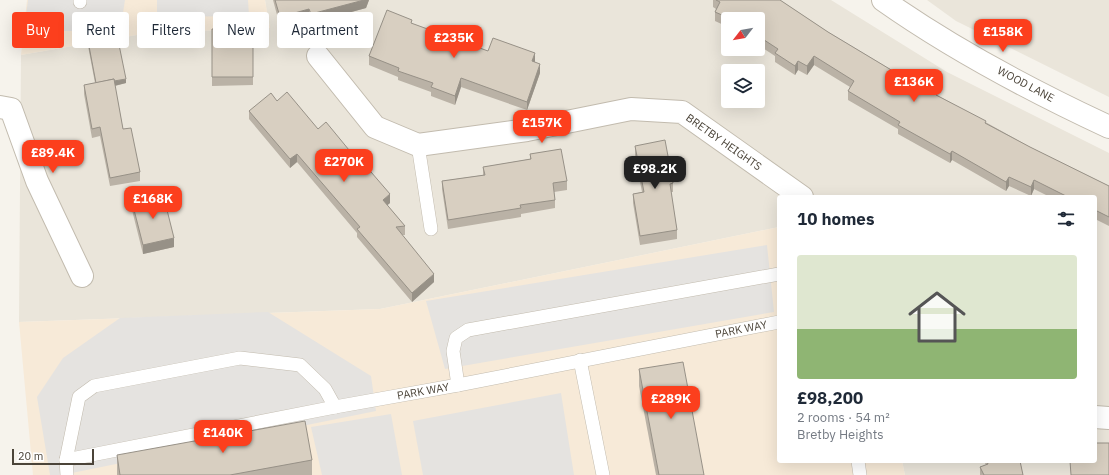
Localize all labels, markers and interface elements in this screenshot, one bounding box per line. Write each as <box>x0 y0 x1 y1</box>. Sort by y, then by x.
chip: Buy <box>12 12 64 48</box>
chip: Rent <box>72 12 129 48</box>
chip: Filters <box>137 12 205 48</box>
chip: New <box>213 12 269 48</box>
chip: Apartment <box>277 12 373 48</box>
north arrow <box>721 12 765 56</box>
map controls <box>721 12 765 108</box>
pin: £158K <box>975 19 1031 53</box>
text: £158K <box>983 23 1023 40</box>
pin: £235K <box>426 25 482 59</box>
text: £235K <box>434 29 474 46</box>
street label: WOOD LANE <box>995 63 1057 105</box>
button: layers <box>721 64 765 108</box>
pin: £136K <box>886 69 942 103</box>
text: £136K <box>894 73 934 90</box>
pin: £157K <box>514 110 570 144</box>
street label: BRETBY HEIGHTS <box>683 111 765 173</box>
text: £157K <box>522 114 562 131</box>
pin: £89.4K <box>20 140 86 174</box>
text: £89.4K <box>31 144 75 161</box>
pin: £270K <box>316 149 372 183</box>
text: £270K <box>324 153 364 170</box>
pin: £98.2K <box>622 156 688 190</box>
text: £98.2K <box>633 160 677 177</box>
pin: £168K <box>125 186 181 220</box>
text: £168K <box>133 190 173 207</box>
text: 10 homes <box>797 208 874 230</box>
icon: filters <box>1055 208 1077 230</box>
icon: home <box>901 281 973 353</box>
street label: PARK WAY <box>714 317 769 341</box>
street label: PARK WAY <box>396 379 451 402</box>
pin: £289K <box>643 386 699 420</box>
text: £98,200 <box>797 387 863 409</box>
text: £289K <box>651 390 691 407</box>
text: 2 rooms · 54 m² <box>797 409 890 426</box>
pin: £140K <box>195 420 251 454</box>
text: £140K <box>203 424 243 441</box>
text: Bretby Heights <box>797 426 884 443</box>
scale bar <box>12 447 94 466</box>
text: 20 m <box>18 449 43 463</box>

